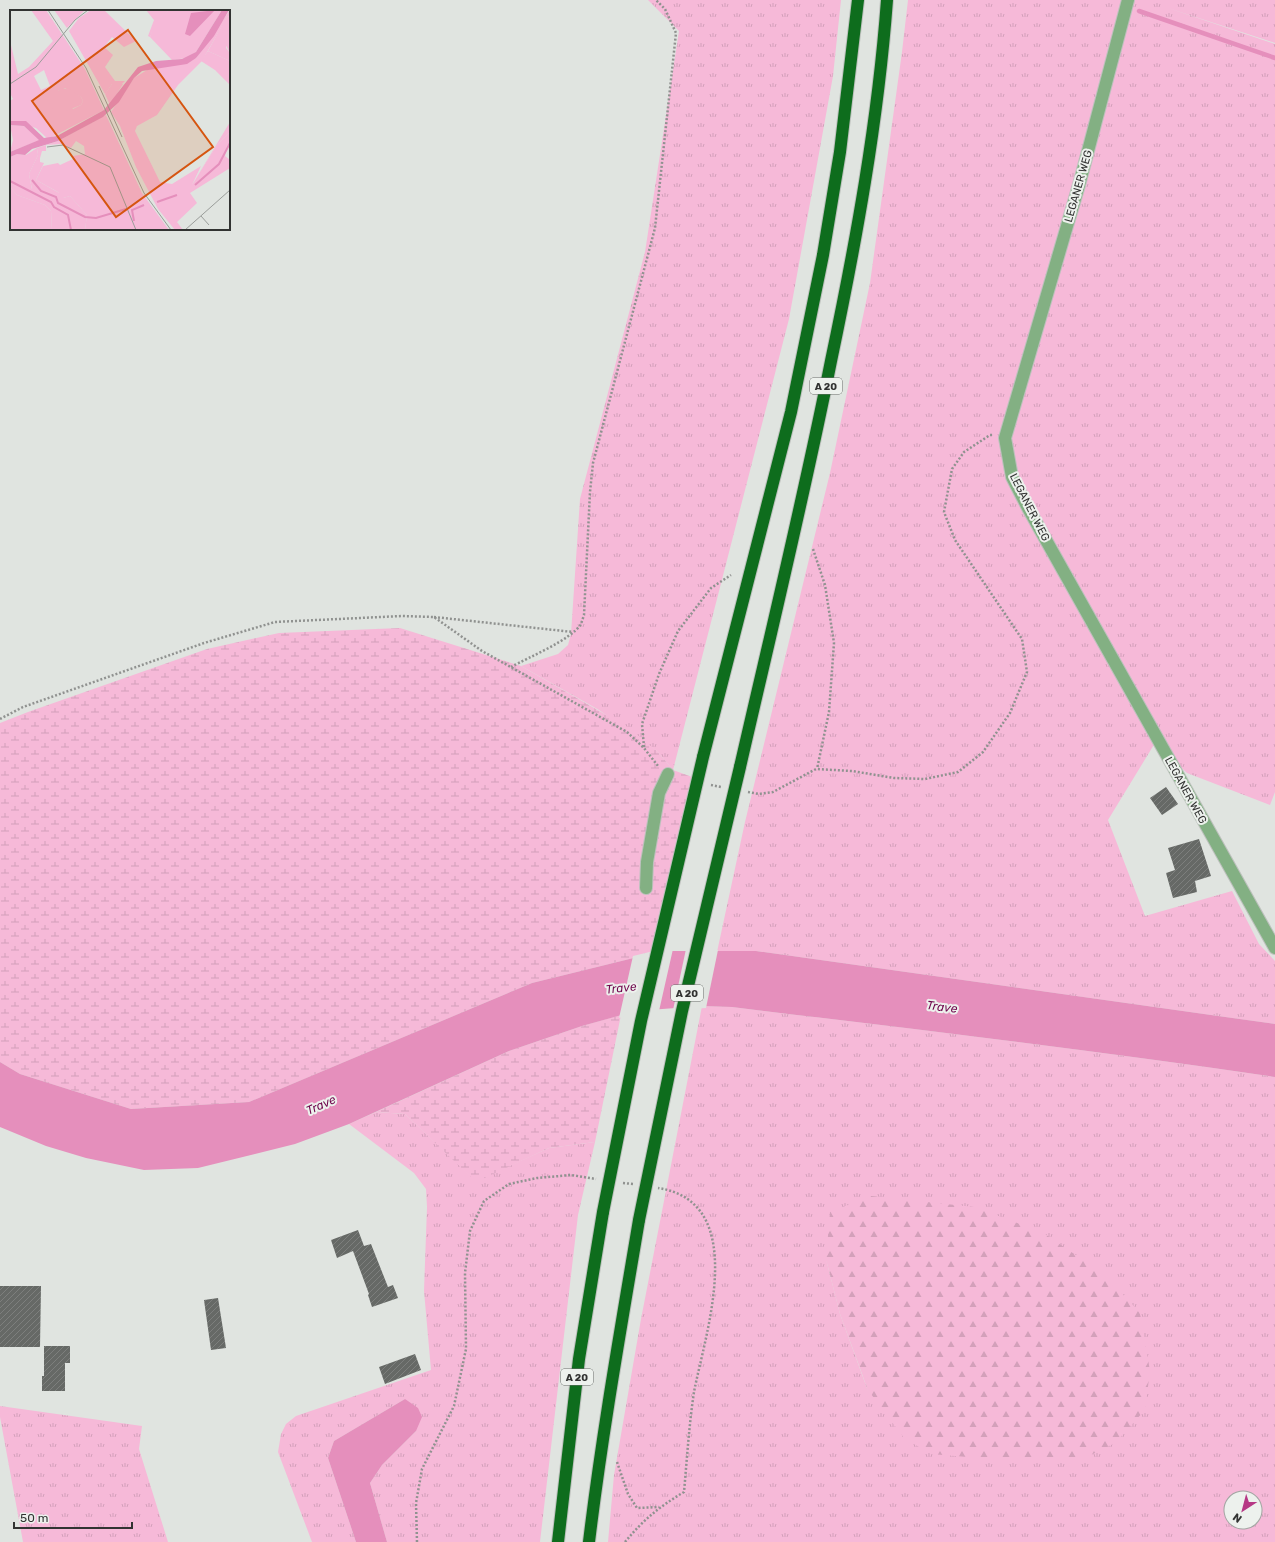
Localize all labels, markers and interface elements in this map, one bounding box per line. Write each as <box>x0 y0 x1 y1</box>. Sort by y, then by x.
inset map <box>10 10 230 230</box>
street label: LEGANER WEG <box>1062 149 1095 224</box>
road number: A 20 <box>810 378 842 394</box>
street label: LEGANER WEG <box>1007 471 1052 543</box>
street label: LEGANER WEG <box>1162 755 1209 826</box>
water label: Trave <box>605 979 637 997</box>
road number: A 20 <box>671 985 703 1001</box>
water label: Trave <box>926 998 958 1016</box>
water label: Trave <box>304 1092 338 1118</box>
road number: A 20 <box>561 1369 593 1385</box>
north arrow <box>1223 1490 1263 1530</box>
scale bar <box>14 1504 132 1530</box>
text: N <box>1230 1510 1244 1525</box>
text: 50 m <box>20 1511 48 1525</box>

